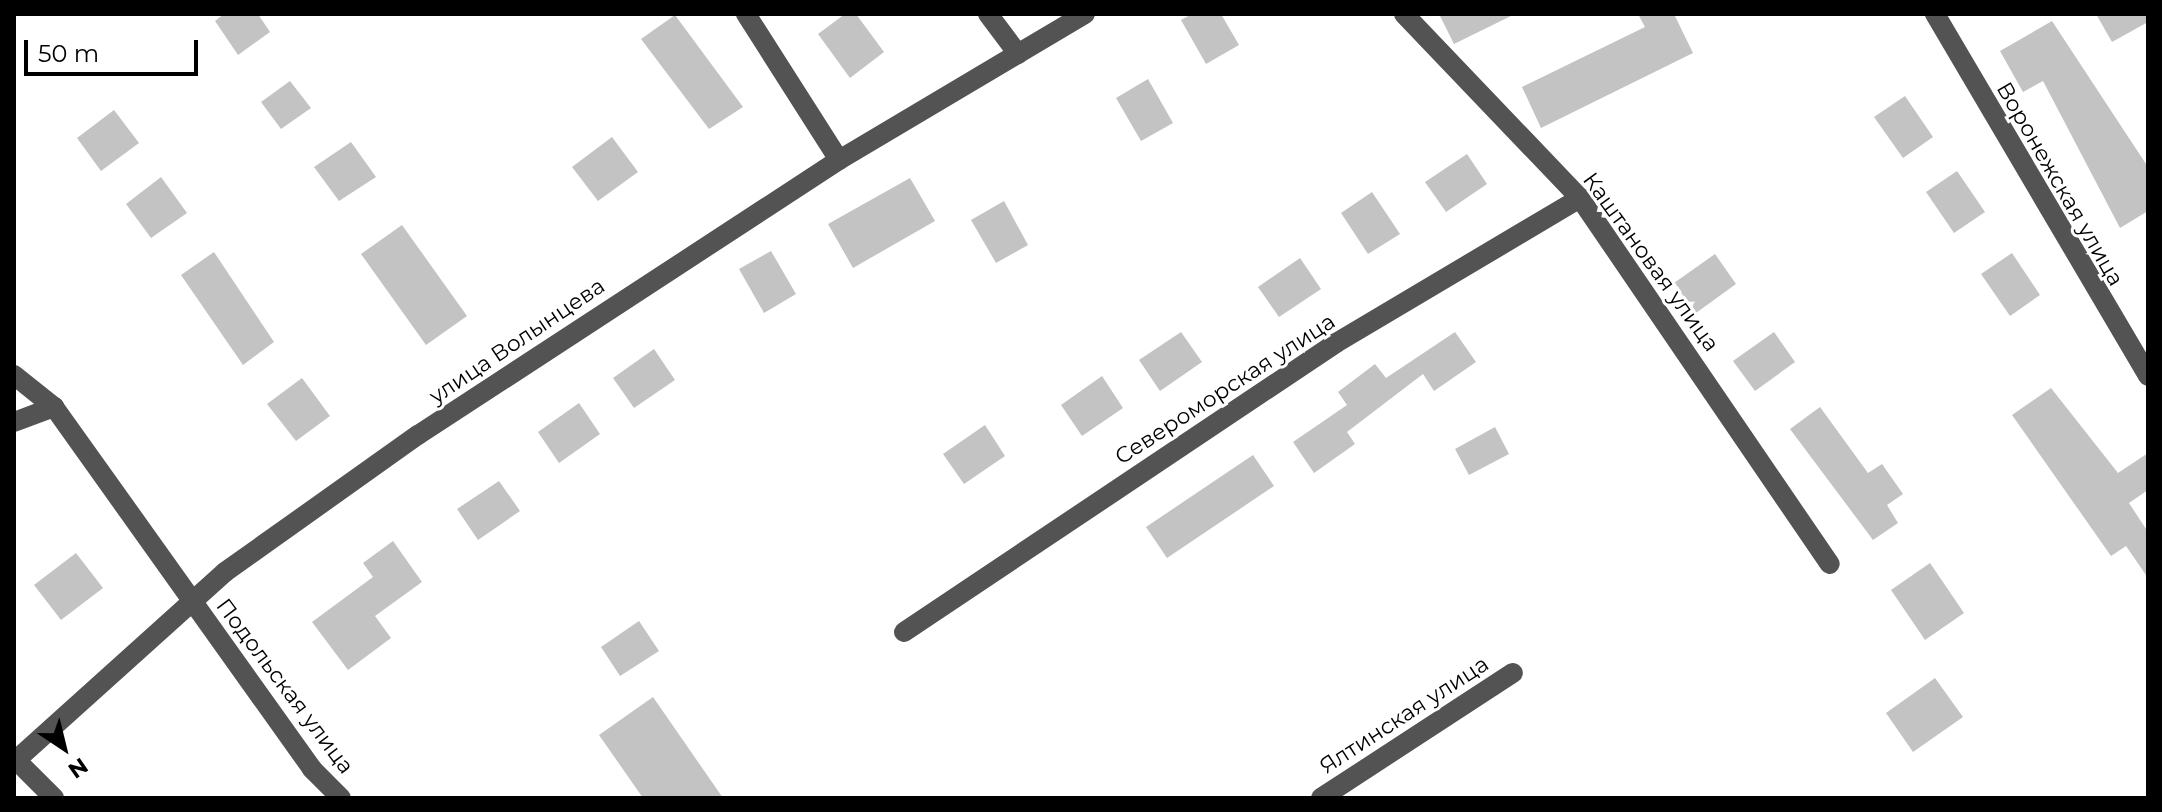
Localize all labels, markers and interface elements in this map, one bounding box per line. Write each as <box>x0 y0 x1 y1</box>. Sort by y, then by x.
scale bar <box>28 24 202 74</box>
text: 50 m <box>38 39 99 68</box>
street label: Воронежская улица <box>1991 77 2129 291</box>
street label: Каштановая улица <box>1577 168 1725 356</box>
street label: улица Волынцева <box>424 273 610 409</box>
street label: Североморская улица <box>1110 308 1340 470</box>
street label: Подольская улица <box>211 593 359 779</box>
street label: Ялтинская улица <box>1315 651 1493 779</box>
north arrow <box>24 708 104 788</box>
text: N <box>63 752 93 784</box>

